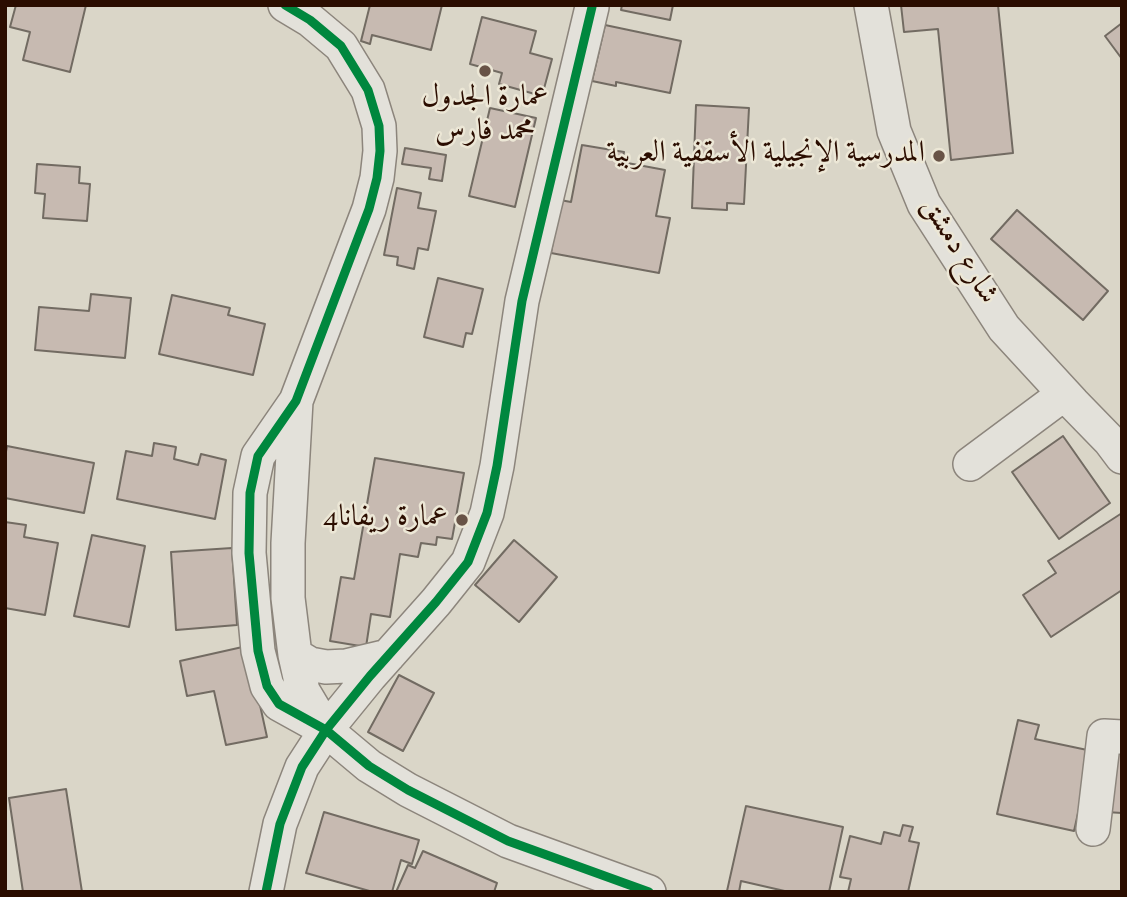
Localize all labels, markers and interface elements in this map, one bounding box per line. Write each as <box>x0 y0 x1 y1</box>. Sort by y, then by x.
marker: عمارة الجدول محمد فارس <box>477 63 493 79</box>
place label: عمارة الجدول محمد فارس <box>421 82 549 152</box>
place label: المدرسية الإنجيلية الأسقفية العربية <box>606 138 925 174</box>
marker: المدرسية الإنجيلية الأسقفية العربية <box>931 148 947 164</box>
street label: شارع دمشق <box>910 192 1004 312</box>
place label: عمارة ريفانا4 <box>323 502 448 538</box>
marker: عمارة ريفانا4 <box>454 512 470 528</box>

